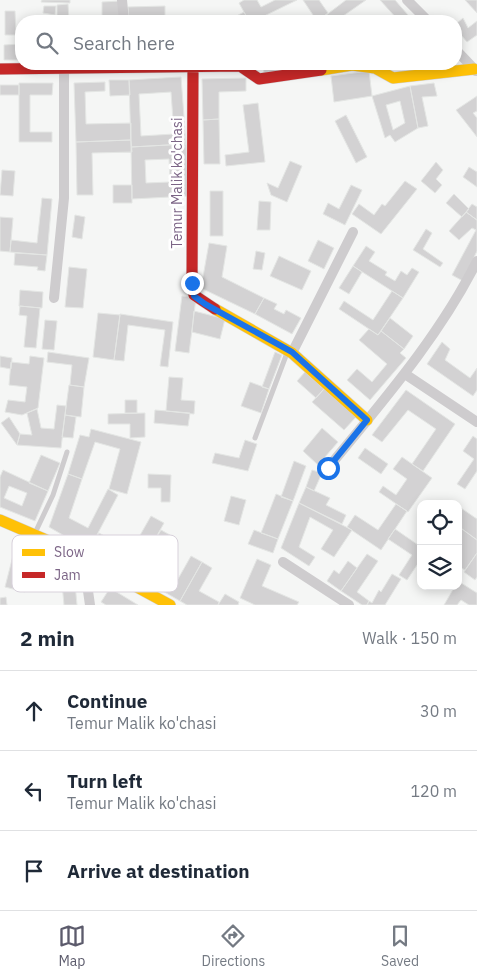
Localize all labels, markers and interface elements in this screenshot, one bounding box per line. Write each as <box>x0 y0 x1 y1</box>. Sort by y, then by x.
search box <box>15 15 462 70</box>
icon: search <box>33 29 61 57</box>
text: Search here <box>73 31 175 55</box>
street label: Temur Malik ko'chasi <box>168 118 186 248</box>
route end <box>181 272 204 295</box>
route start <box>317 457 340 480</box>
map controls <box>417 500 462 590</box>
button: locate <box>417 500 462 545</box>
legend <box>12 535 178 592</box>
text: Slow <box>54 543 85 561</box>
button: layers <box>417 545 462 590</box>
text: Jam <box>54 566 81 584</box>
text: 2 min <box>20 624 75 652</box>
text: Walk · 150 m <box>362 628 457 648</box>
text: Continue <box>67 689 147 713</box>
icon: ahead <box>20 697 48 725</box>
text: 30 m <box>420 701 457 721</box>
text: Temur Malik ko'chasi <box>67 713 217 733</box>
text: Turn left <box>67 769 143 793</box>
icon: left <box>20 777 48 805</box>
text: 120 m <box>410 781 457 801</box>
text: Temur Malik ko'chasi <box>67 793 217 813</box>
icon: arrive <box>20 857 48 885</box>
text: Arrive at destination <box>67 859 250 883</box>
tab: Map <box>58 922 86 970</box>
tab: Directions <box>202 922 265 970</box>
tab: Saved <box>381 922 419 970</box>

